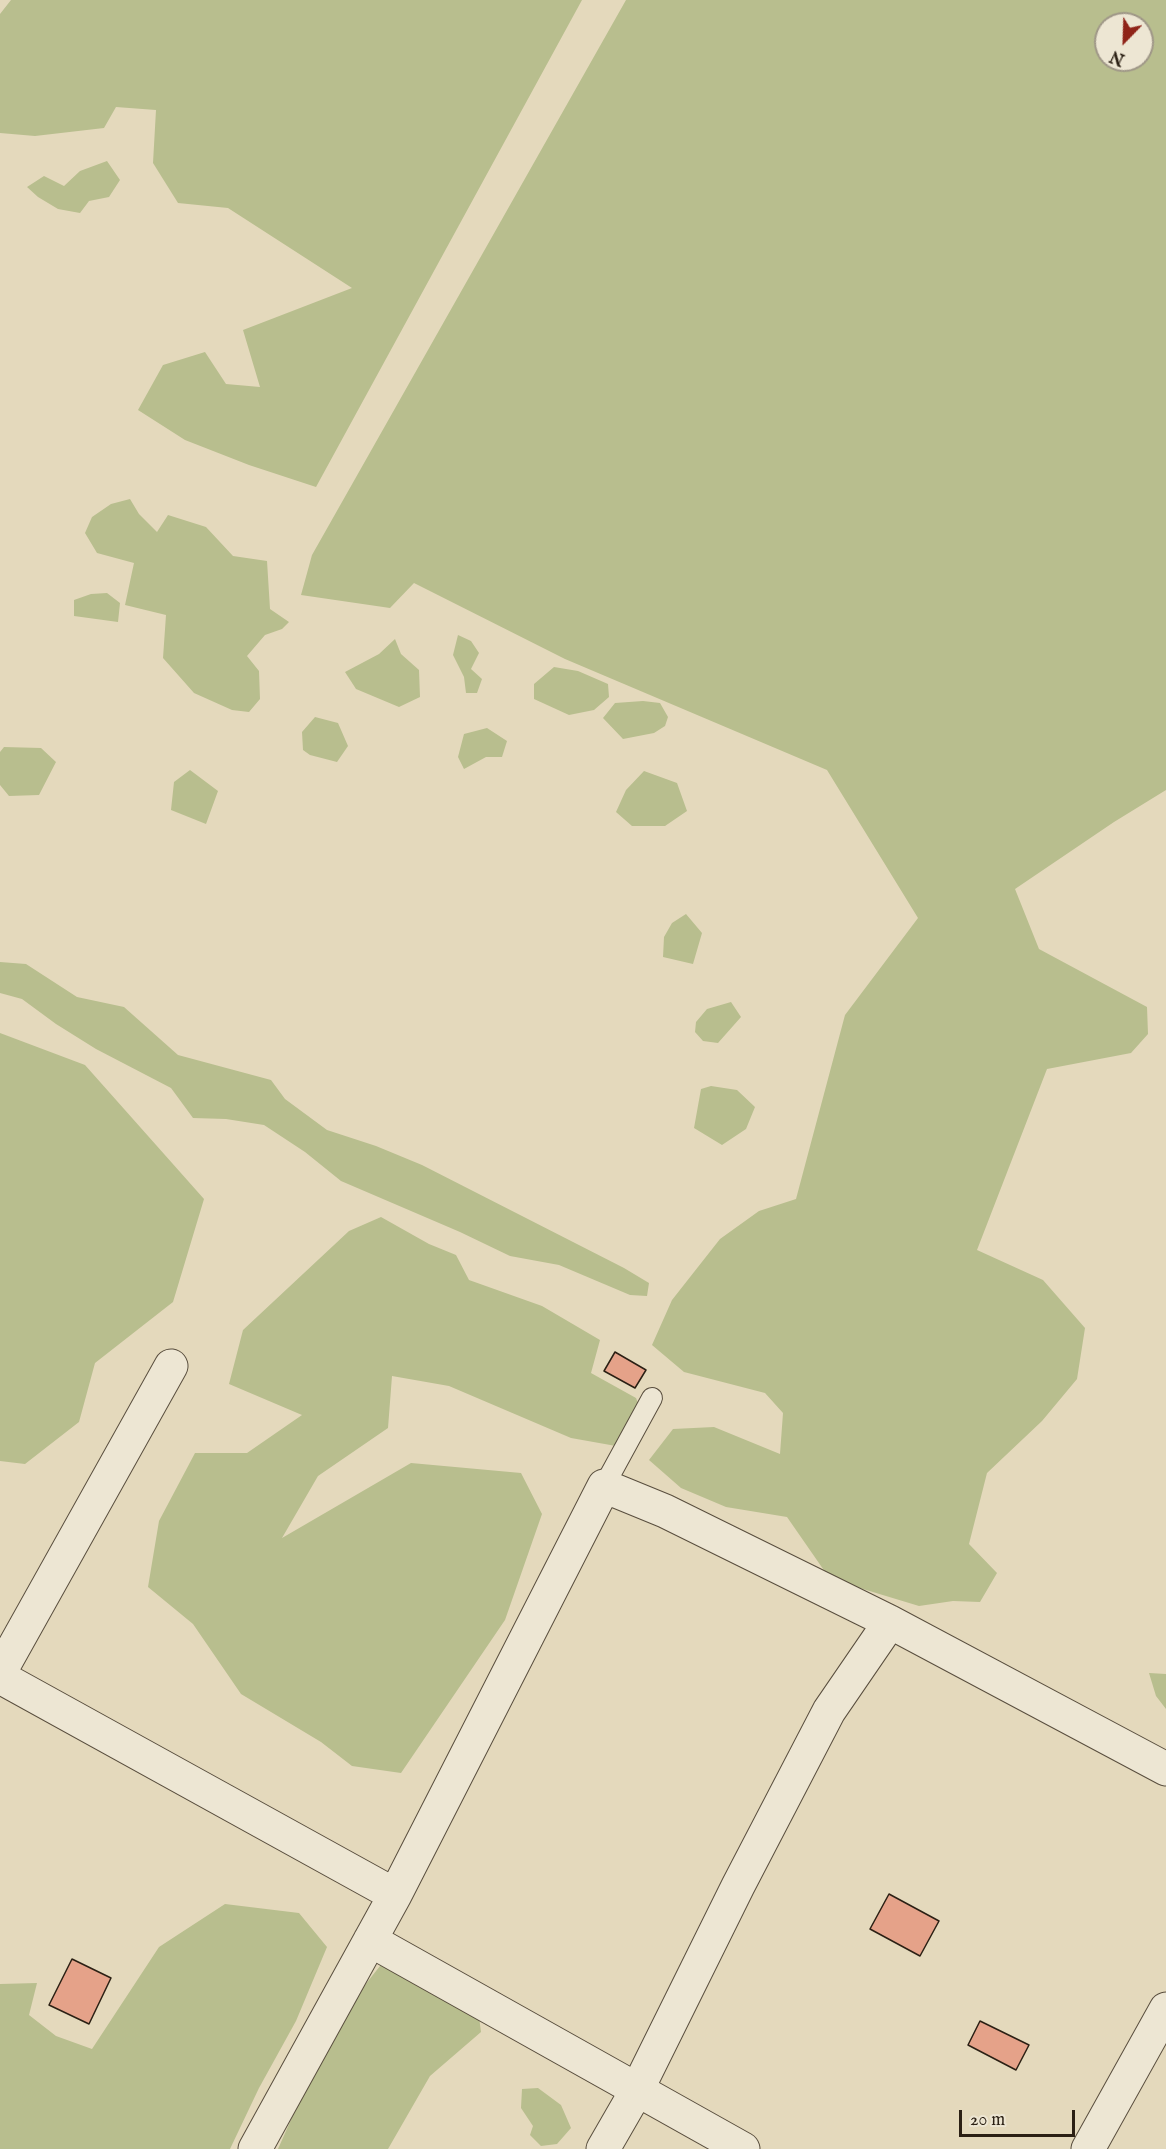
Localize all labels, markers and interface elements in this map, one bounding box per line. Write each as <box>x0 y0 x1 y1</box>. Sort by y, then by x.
north arrow <box>1094 12 1154 72</box>
text: N <box>1107 45 1128 69</box>
scale bar <box>962 2098 1078 2136</box>
text: 20 m <box>970 2109 1005 2132</box>

